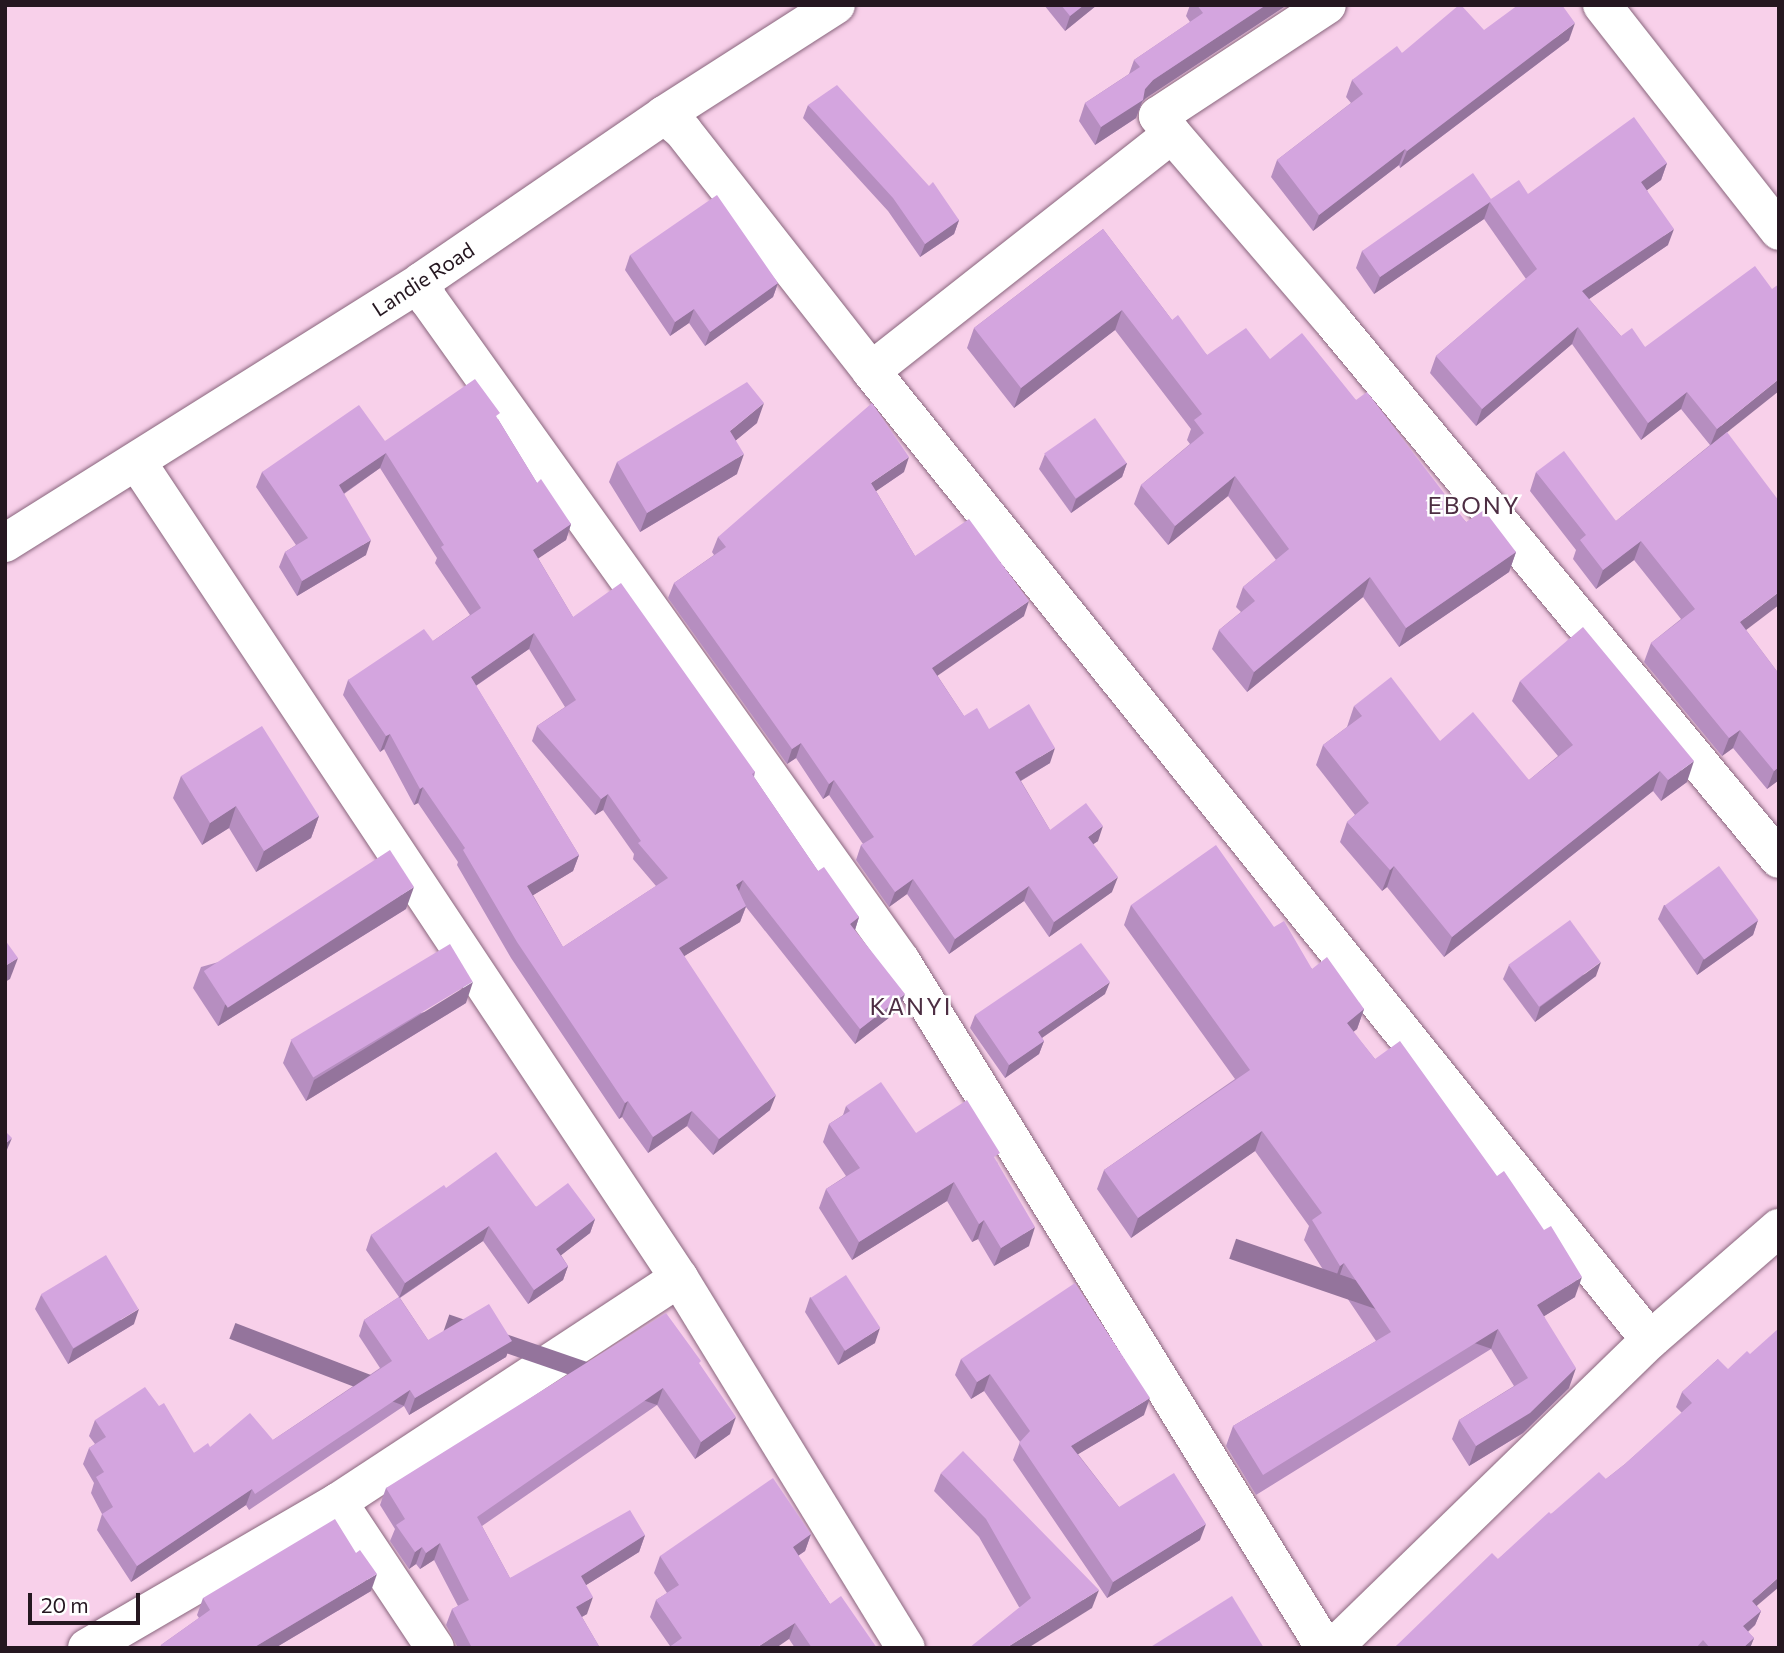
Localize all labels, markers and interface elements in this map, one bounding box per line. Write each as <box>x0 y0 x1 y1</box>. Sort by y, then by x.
street label: Landie Road <box>367 237 479 321</box>
district label: EBONY <box>1428 491 1520 519</box>
district label: KANYI <box>870 992 952 1020</box>
scale bar <box>32 1580 144 1624</box>
text: 20 m <box>41 1592 89 1617</box>

